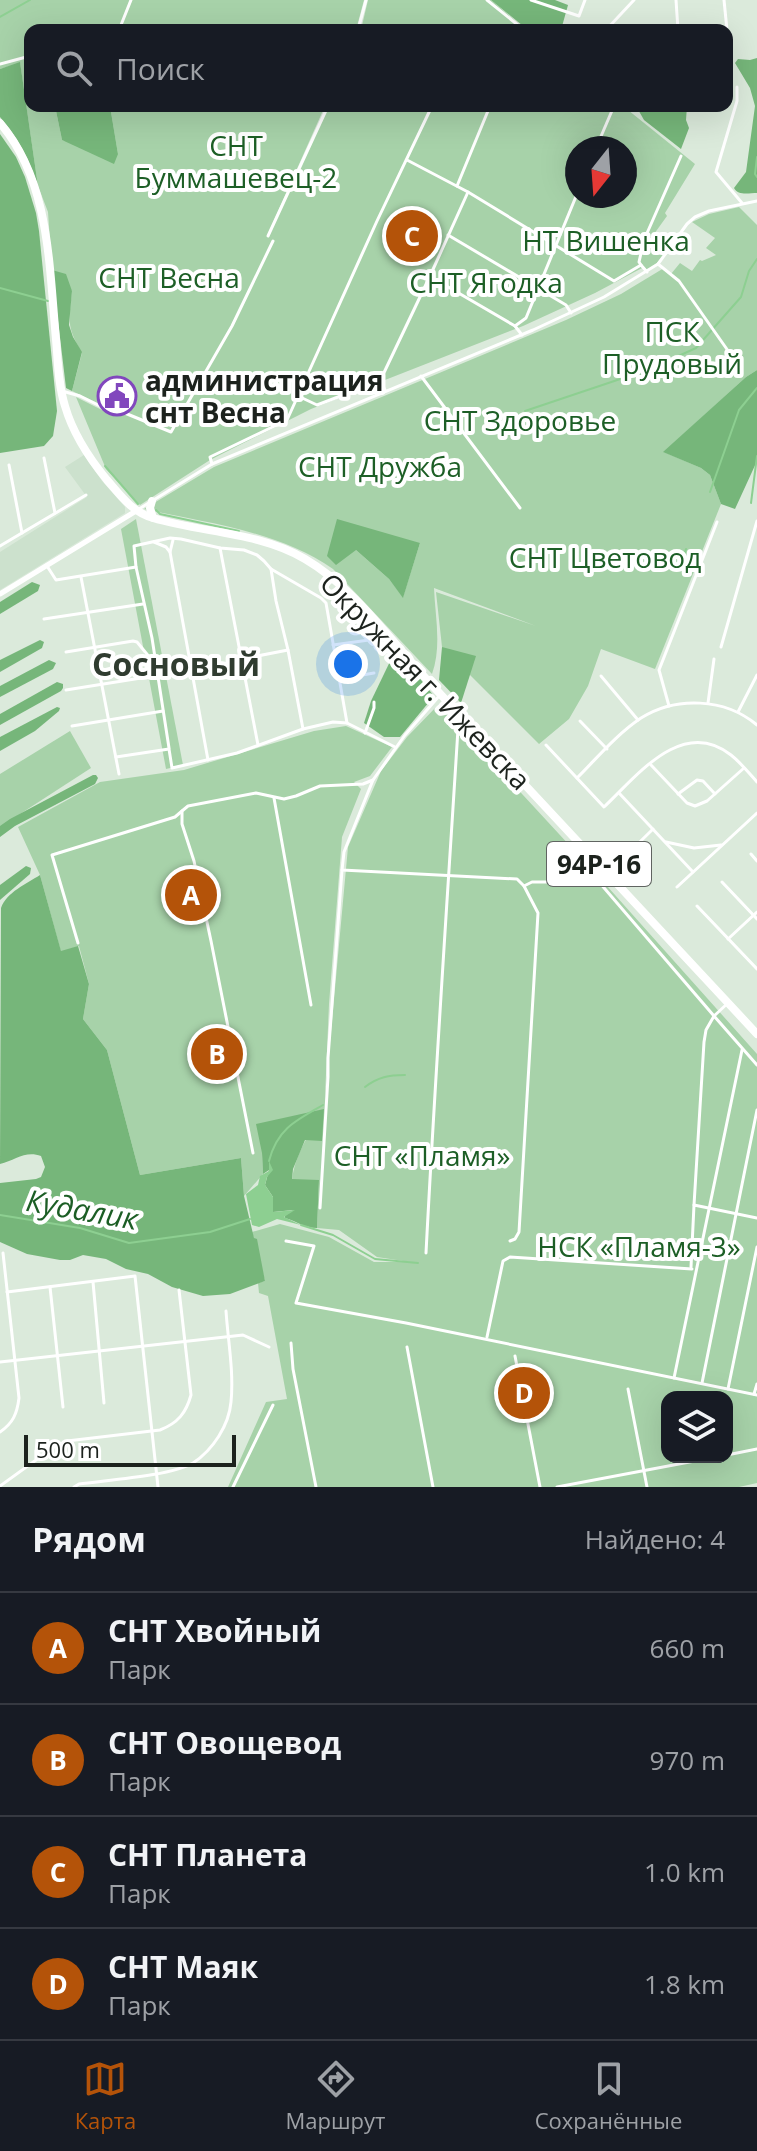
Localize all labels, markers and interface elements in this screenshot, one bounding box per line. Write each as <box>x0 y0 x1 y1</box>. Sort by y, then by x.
search box <box>24 24 733 112</box>
icon: search <box>52 46 96 90</box>
text: Поиск <box>116 48 205 89</box>
park label: СНТ Буммашевец-2 <box>135 126 337 196</box>
north arrow <box>565 136 637 208</box>
pin: C <box>386 206 438 266</box>
park label: НТ Вишенка <box>522 221 690 259</box>
park label: СНТ Весна <box>98 258 240 296</box>
park label: СНТ Ягодка <box>409 263 563 301</box>
park label: ПСК Прудовый <box>602 312 742 382</box>
place label: администрация снт Весна <box>145 361 384 431</box>
public building icon: администрация снт Весна <box>96 375 138 417</box>
park label: СНТ Здоровье <box>424 401 616 439</box>
park label: СНТ Дружба <box>298 447 462 485</box>
park label: СНТ Цветовод <box>509 538 701 576</box>
street label: Окружная г. Ижевска <box>312 564 540 798</box>
district label: Сосновый <box>92 642 260 685</box>
your location <box>328 644 368 684</box>
road number: 94Р-16 <box>547 842 651 886</box>
pin: A <box>165 865 217 925</box>
pin: B <box>191 1024 243 1084</box>
park label: СНТ «Пламя» <box>334 1136 510 1174</box>
water label: Кудалик <box>23 1179 142 1239</box>
park label: НСК «Пламя-3» <box>537 1227 741 1265</box>
pin: D <box>498 1363 550 1423</box>
map controls <box>661 1391 733 1463</box>
button: layers <box>661 1391 733 1463</box>
scale bar <box>24 1431 236 1467</box>
text: 500 m <box>36 1434 100 1464</box>
text: Рядом <box>32 1516 146 1562</box>
text: Найдено: 4 <box>585 1521 725 1557</box>
text: СНТ Хвойный <box>108 1610 321 1651</box>
text: A <box>49 1630 67 1666</box>
text: 660 m <box>650 1630 725 1666</box>
text: Парк <box>108 1651 171 1687</box>
text: СНТ Овощевод <box>108 1722 341 1763</box>
text: B <box>49 1742 67 1778</box>
text: 970 m <box>650 1742 725 1778</box>
text: Парк <box>108 1763 171 1799</box>
text: СНТ Планета <box>108 1834 307 1875</box>
text: C <box>50 1854 66 1890</box>
text: 1.0 km <box>644 1854 725 1890</box>
text: Парк <box>108 1875 171 1911</box>
text: СНТ Маяк <box>108 1946 258 1987</box>
text: D <box>48 1966 68 2002</box>
text: 1.8 km <box>644 1966 725 2002</box>
text: Парк <box>108 1987 171 2023</box>
tab: Карта <box>75 2057 136 2135</box>
tab: Маршрут <box>286 2057 385 2135</box>
tab: Сохранённые <box>535 2057 682 2135</box>

